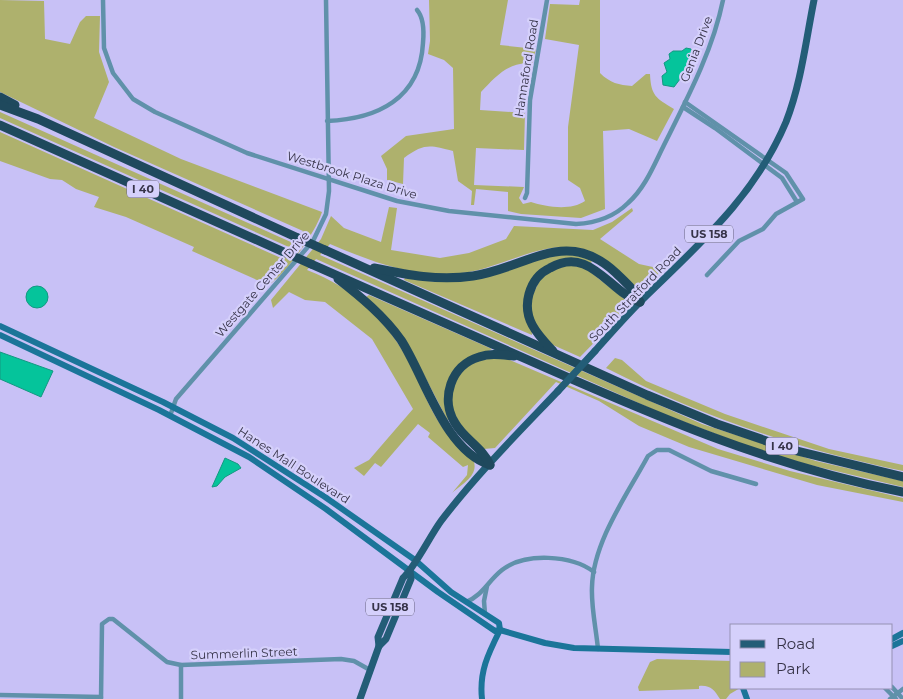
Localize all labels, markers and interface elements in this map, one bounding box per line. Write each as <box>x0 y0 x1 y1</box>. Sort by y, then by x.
street label: Genia Drive <box>677 14 715 84</box>
street label: Hannaford Road <box>511 18 541 118</box>
street label: Westbrook Plaza Drive <box>285 148 419 202</box>
road number: I 40 <box>127 180 159 198</box>
road number: US 158 <box>685 225 733 242</box>
street label: Westgate Center Drive <box>212 228 312 340</box>
street label: South Stratford Road <box>586 243 684 345</box>
street label: Hanes Mall Boulevard <box>235 423 353 507</box>
road number: I 40 <box>766 438 798 454</box>
road number: US 158 <box>366 598 414 616</box>
legend <box>730 624 893 689</box>
text: Road <box>776 634 815 653</box>
street label: Summerlin Street <box>190 644 298 662</box>
text: Park <box>776 659 810 678</box>

